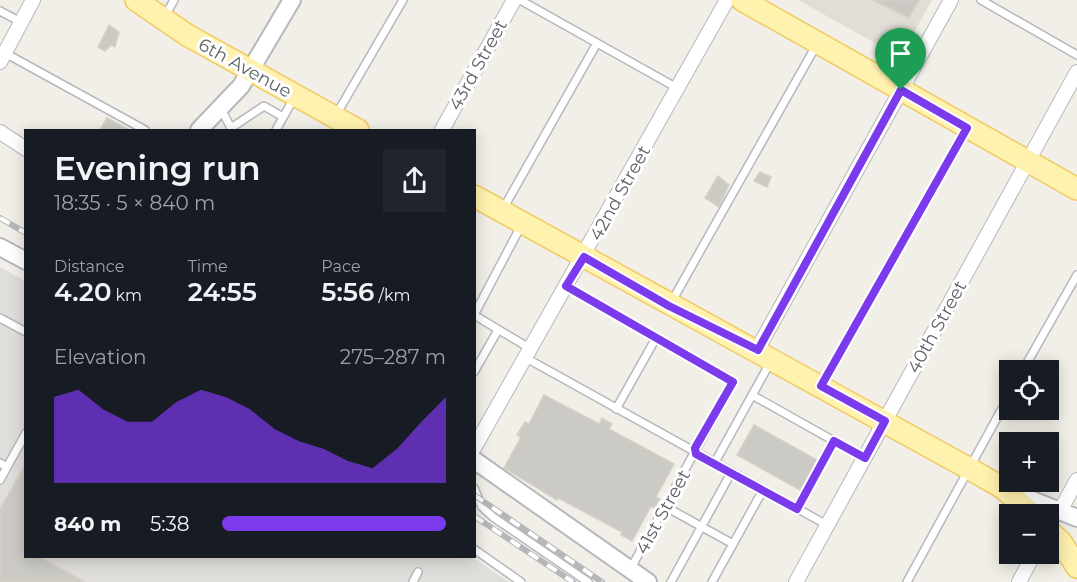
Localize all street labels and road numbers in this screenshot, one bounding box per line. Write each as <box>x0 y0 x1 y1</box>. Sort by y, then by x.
street label: 43rd Street <box>444 16 512 114</box>
street label: 6th Avenue <box>195 33 296 103</box>
street label: 42nd Street <box>585 141 655 245</box>
street label: 40th Street <box>903 277 971 377</box>
street label: 41st Street <box>631 466 695 558</box>

